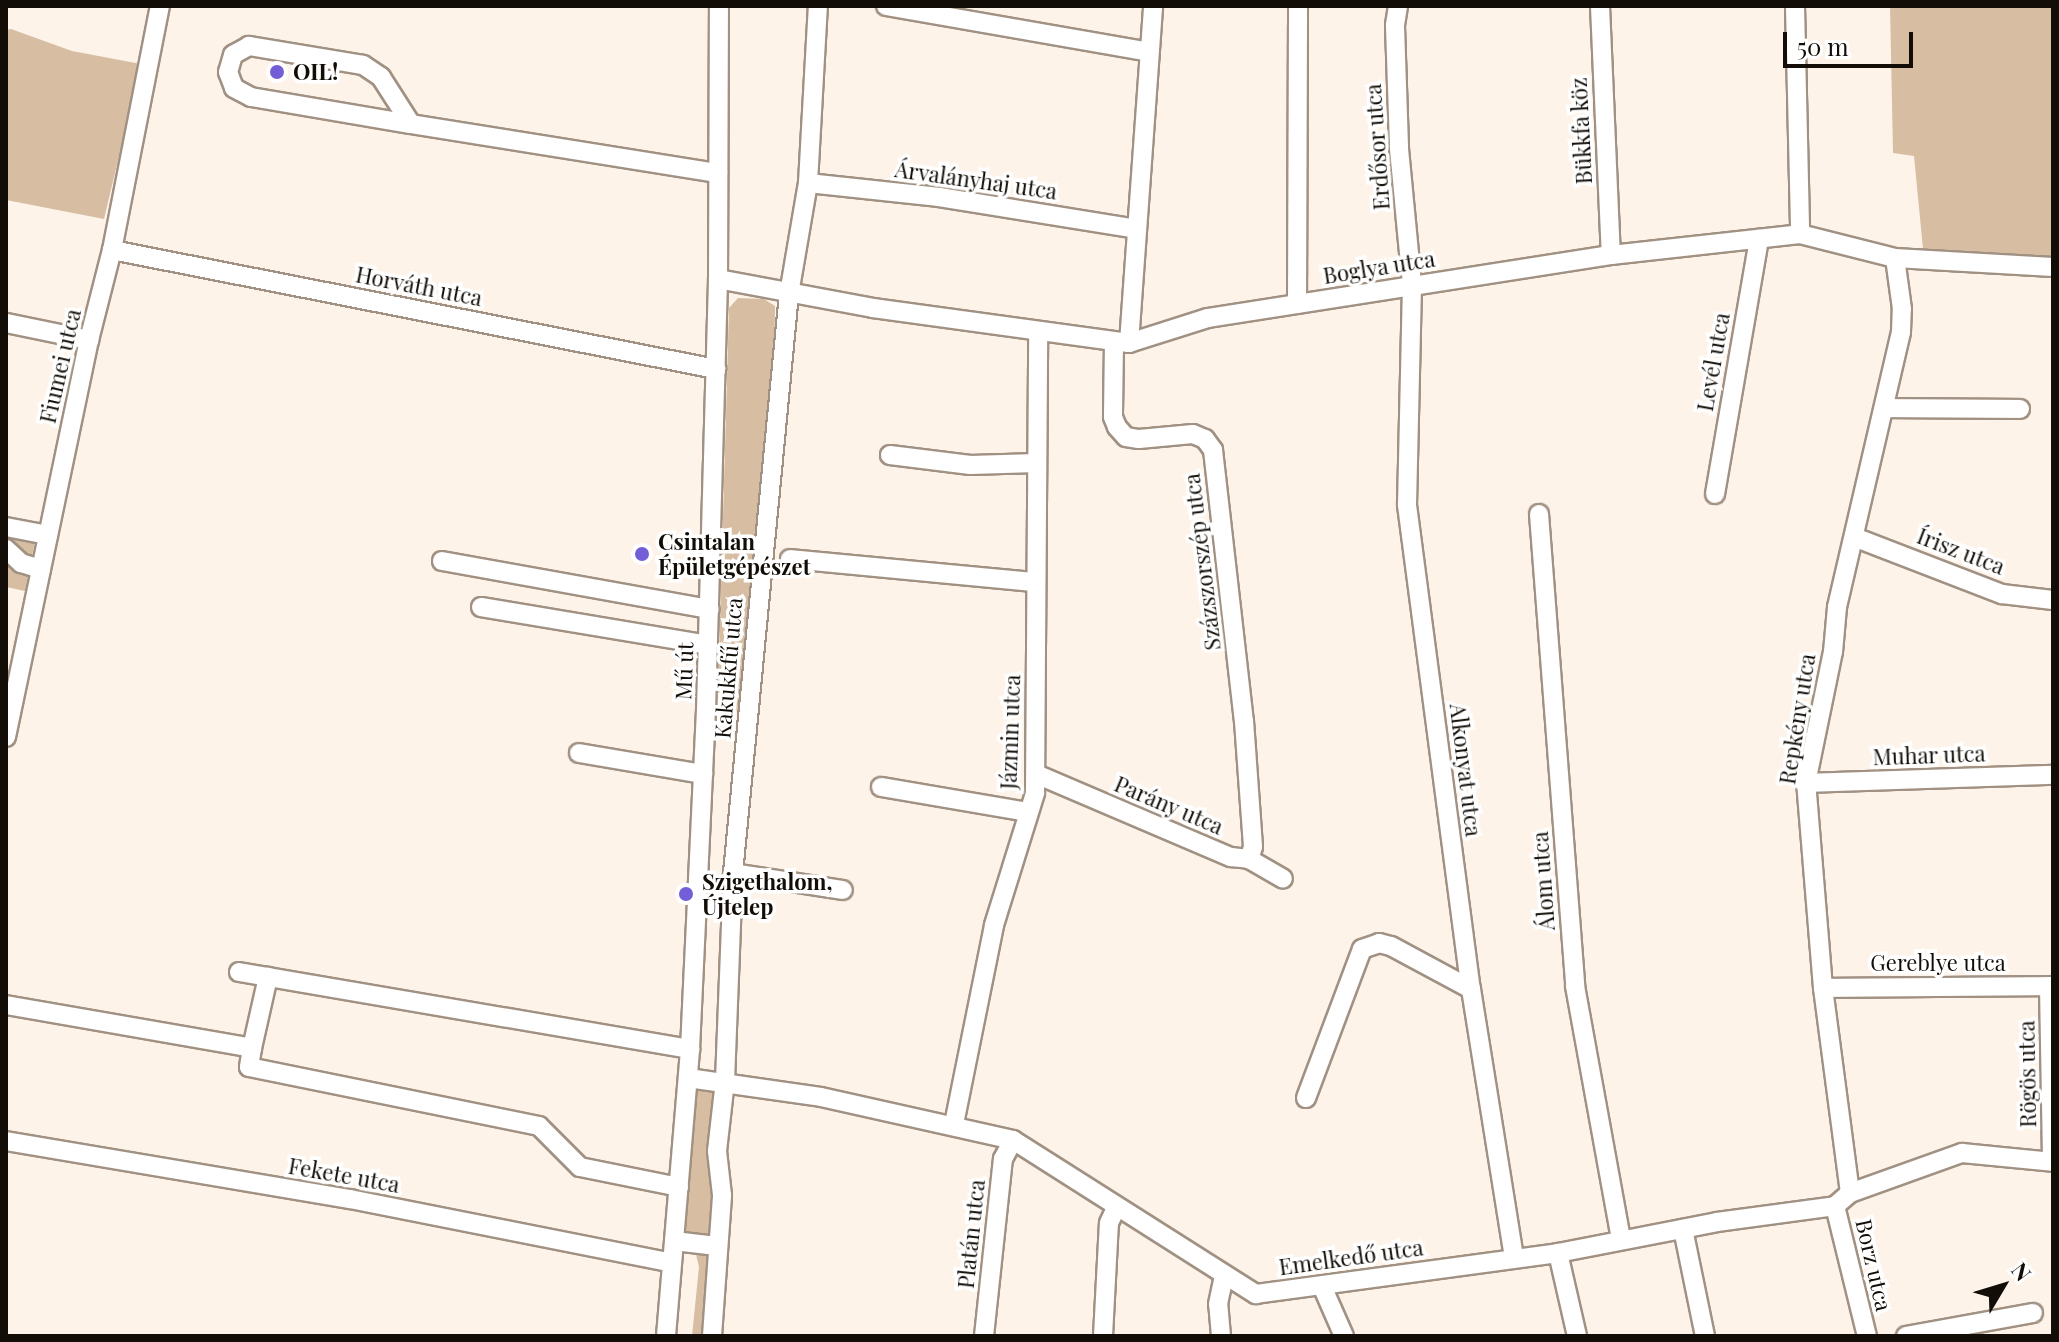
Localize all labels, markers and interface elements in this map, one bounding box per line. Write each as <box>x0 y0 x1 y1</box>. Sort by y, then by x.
scale bar <box>1787 16 1917 66</box>
text: 50 m <box>1797 30 1849 62</box>
place label: OIL! <box>293 59 338 85</box>
marker: OIL! <box>268 63 286 81</box>
street label: Bükkfa köz <box>1565 76 1597 186</box>
street label: Erdősor utca <box>1359 83 1395 211</box>
street label: Árvalányhaj utca <box>893 156 1059 204</box>
street label: Boglya utca <box>1321 245 1437 289</box>
street label: Horváth utca <box>354 261 484 311</box>
street label: Fiumei utca <box>34 306 86 426</box>
street label: Levél utca <box>1691 311 1735 413</box>
street label: Százszorszép utca <box>1178 472 1226 652</box>
street label: Írisz utca <box>1913 522 2009 580</box>
place label: Csintalan Épületgépészet <box>658 528 810 580</box>
marker: Csintalan Épületgépészet <box>633 545 651 563</box>
street label: Kakukkfű utca <box>709 596 747 740</box>
street label: Mű út <box>670 642 698 700</box>
street label: Repkény utca <box>1774 651 1820 787</box>
street label: Jázmin utca <box>995 674 1025 790</box>
street label: Alkonyat utca <box>1445 702 1487 838</box>
street label: Muhar utca <box>1872 740 1986 770</box>
street label: Parány utca <box>1110 770 1228 840</box>
street label: Álom utca <box>1526 831 1560 931</box>
place label: Szigethalom, Újtelep <box>702 868 832 920</box>
marker: Szigethalom, Újtelep <box>677 885 695 903</box>
street label: Gereblye utca <box>1870 950 2006 976</box>
street label: Rögös utca <box>2013 1020 2041 1128</box>
street label: Fekete utca <box>286 1152 402 1198</box>
street label: Platán utca <box>952 1178 990 1290</box>
street label: Borz utca <box>1851 1216 1897 1314</box>
street label: Emelkedő utca <box>1277 1234 1425 1280</box>
north arrow <box>1963 1246 2043 1326</box>
text: N <box>2005 1256 2039 1287</box>

